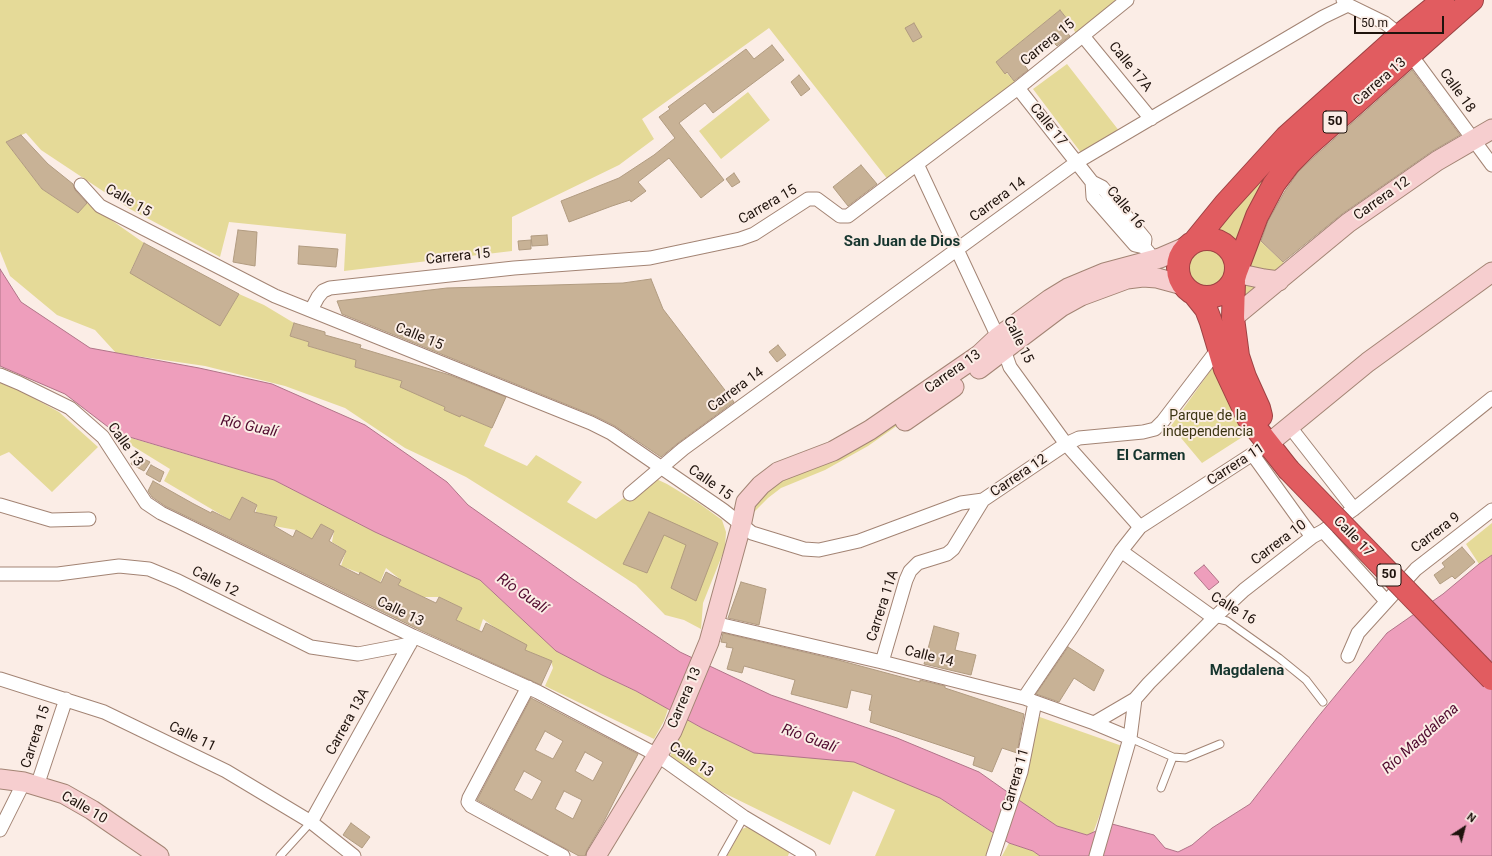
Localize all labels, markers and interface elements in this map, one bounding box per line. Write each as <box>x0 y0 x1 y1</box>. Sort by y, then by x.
scale bar <box>1356 8 1446 34</box>
street label: Carrera 15 <box>1018 16 1078 70</box>
text: 50 m <box>1361 16 1388 30</box>
street label: Calle 17A <box>1105 39 1155 95</box>
street label: Carrera 13 <box>1350 54 1410 110</box>
street label: Calle 18 <box>1435 66 1479 116</box>
street label: Calle 17 <box>1026 100 1070 150</box>
road number: 50 <box>1323 111 1347 133</box>
street label: Carrera 14 <box>967 174 1029 226</box>
street label: Carrera 12 <box>1351 174 1413 224</box>
street label: Calle 15 <box>102 181 154 221</box>
street label: Carrera 15 <box>736 182 800 228</box>
street label: Calle 16 <box>1102 183 1148 233</box>
district label: San Juan de Dios <box>844 233 960 251</box>
street label: Carrera 15 <box>425 245 491 269</box>
street label: Calle 15 <box>999 314 1037 366</box>
street label: Calle 15 <box>393 320 445 354</box>
street label: Carrera 13 <box>922 347 984 397</box>
street label: Carrera 14 <box>705 364 767 416</box>
park label: Parque de la independencia <box>1163 408 1253 440</box>
water label: Río Gualí <box>219 412 279 442</box>
street label: Calle 13 <box>103 420 147 470</box>
street label: Carrera 11 <box>1204 440 1268 490</box>
district label: El Carmen <box>1117 447 1185 465</box>
street label: Carrera 12 <box>987 451 1051 501</box>
street label: Calle 15 <box>685 462 735 504</box>
street label: Carrera 9 <box>1408 509 1464 557</box>
street label: Calle 17 <box>1330 513 1376 561</box>
street label: Carrera 10 <box>1248 517 1310 569</box>
street label: Calle 12 <box>189 563 241 601</box>
road number: 50 <box>1377 564 1401 586</box>
street label: Carrera 11A <box>864 568 902 644</box>
water label: Río Gualí <box>493 570 551 618</box>
street label: Calle 16 <box>1207 589 1259 629</box>
street label: Calle 13 <box>374 593 426 631</box>
street label: Calle 14 <box>903 643 955 671</box>
district label: Magdalena <box>1210 662 1284 680</box>
street label: Carrera 13 <box>665 665 705 731</box>
street label: Carrera 13A <box>323 686 373 758</box>
water label: Río Magdalena <box>1379 700 1463 778</box>
street label: Carrera 15 <box>18 704 54 770</box>
street label: Calle 11 <box>166 718 218 756</box>
water label: Río Gualí <box>779 721 839 757</box>
street label: Calle 13 <box>666 739 716 781</box>
street label: Carrera 11 <box>999 747 1033 813</box>
street label: Calle 10 <box>58 788 110 828</box>
north arrow <box>1444 808 1484 848</box>
text: N <box>1464 810 1478 825</box>

